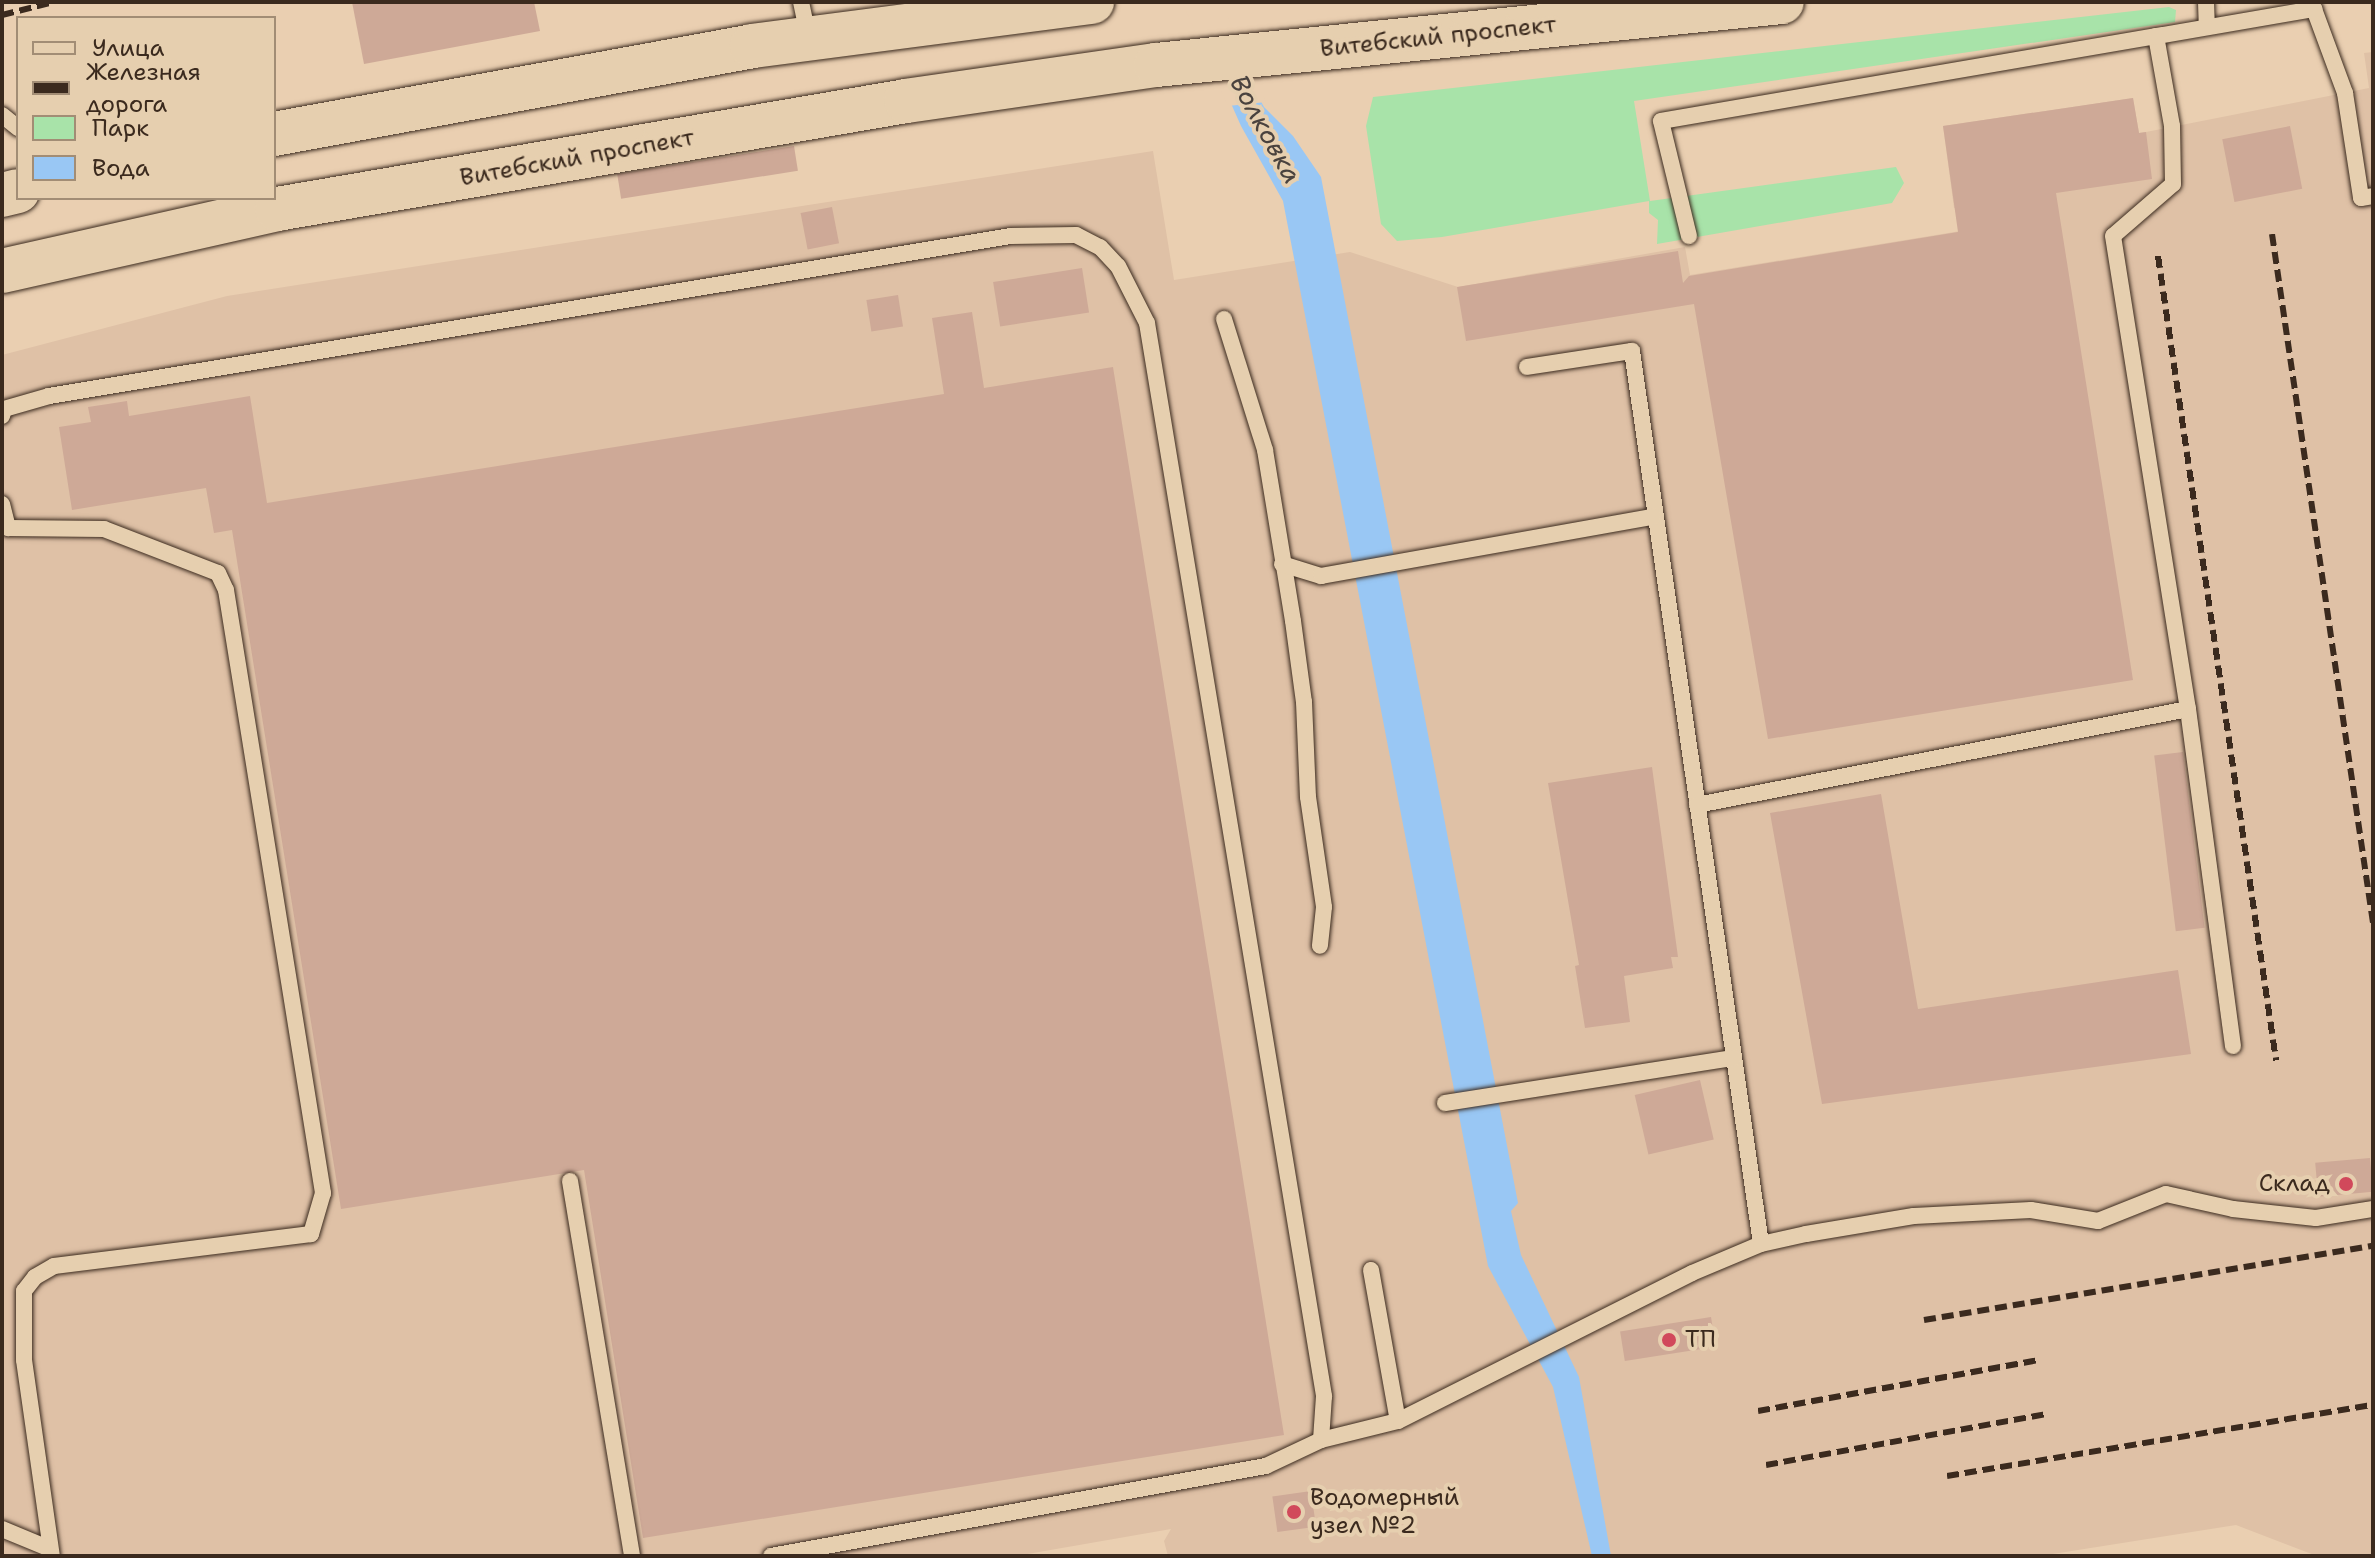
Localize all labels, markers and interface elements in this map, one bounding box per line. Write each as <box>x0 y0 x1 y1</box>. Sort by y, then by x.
street label: Витебский проспект <box>1319 10 1557 64</box>
legend <box>16 16 276 200</box>
text: Улица <box>92 32 165 64</box>
text: Железная дорога <box>86 56 201 120</box>
water label: Волковка <box>1224 69 1308 189</box>
text: Парк <box>92 112 149 144</box>
street label: Витебский проспект <box>458 123 696 193</box>
text: Вода <box>92 152 150 184</box>
place label: Склад <box>2259 1170 2330 1198</box>
marker: Склад <box>2337 1175 2355 1193</box>
place label: ТП <box>1685 1326 1716 1354</box>
marker: ТП <box>1660 1331 1678 1349</box>
place label: Водомерный узел №2 <box>1310 1484 1460 1540</box>
marker: Водомерный узел №2 <box>1285 1503 1303 1521</box>

